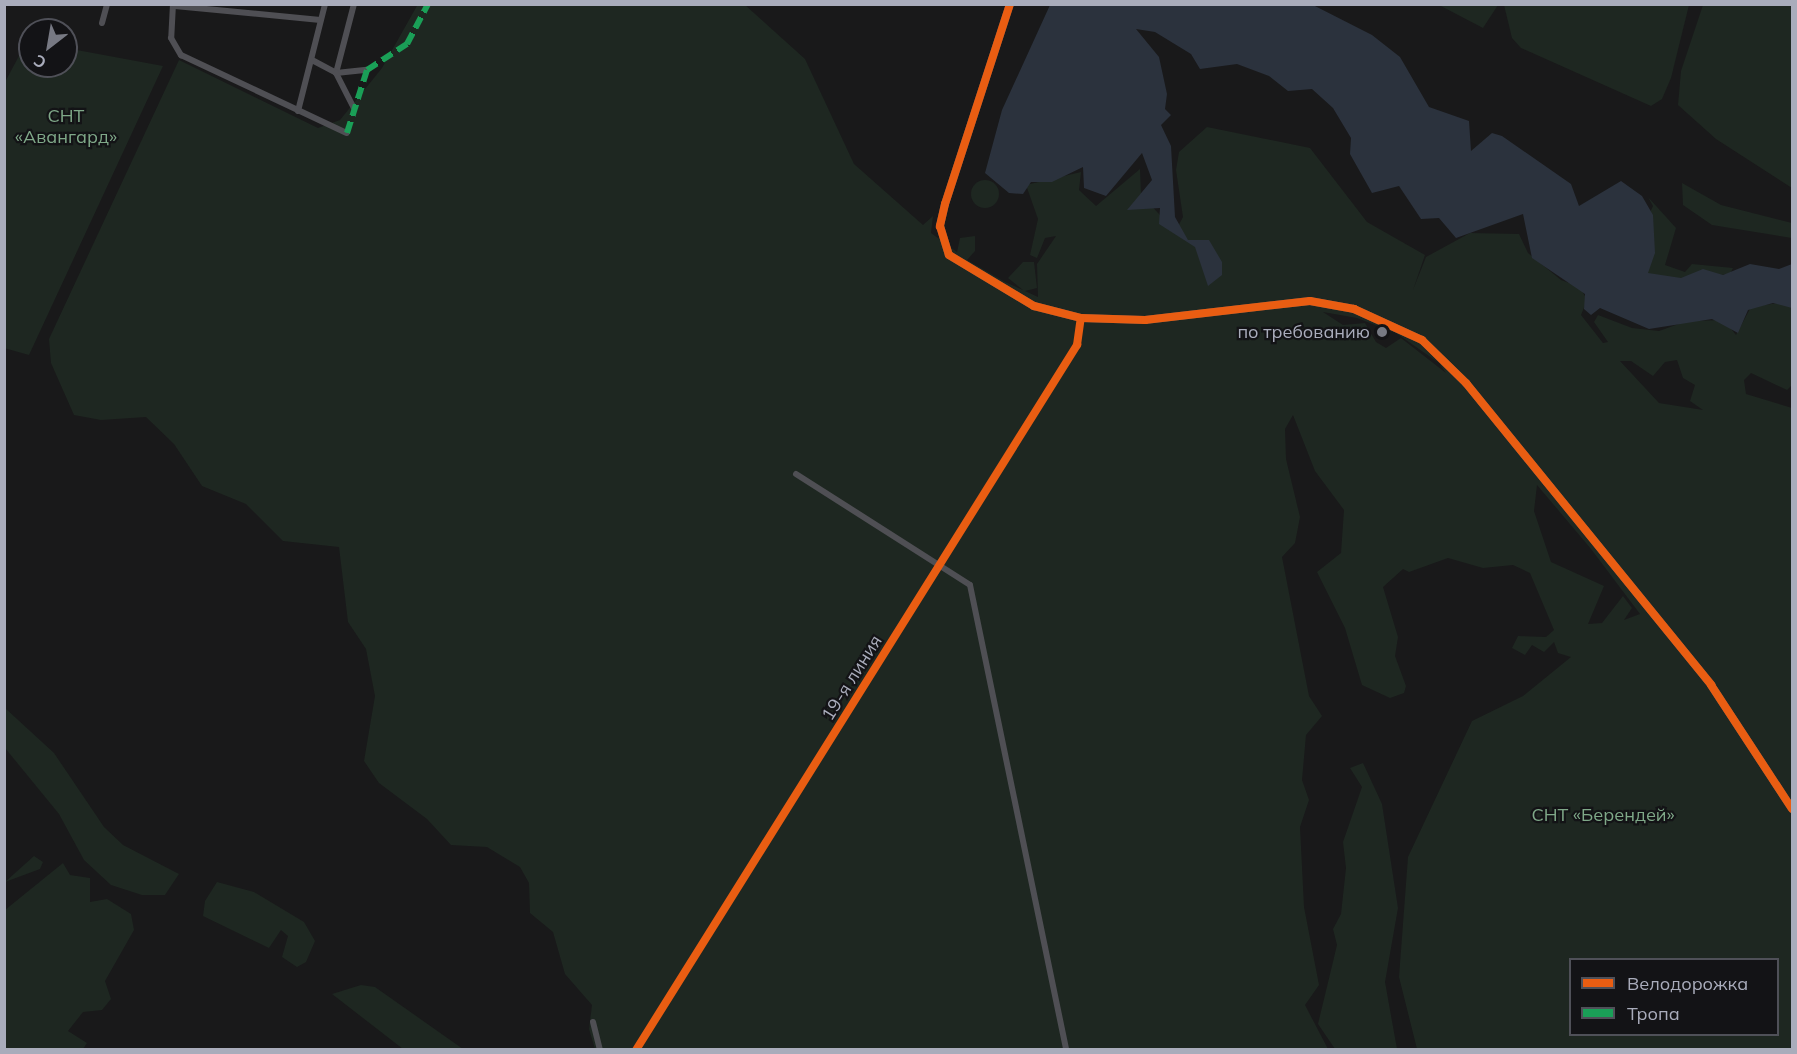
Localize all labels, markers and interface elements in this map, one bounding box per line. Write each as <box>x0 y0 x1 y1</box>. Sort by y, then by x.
north arrow <box>18 18 78 78</box>
text: С <box>30 50 50 73</box>
park label: СНТ «Авангард» <box>15 106 117 148</box>
place label: по требованию <box>1237 321 1370 343</box>
marker: по требованию <box>1375 325 1389 339</box>
street label: 19-я линия <box>817 631 887 725</box>
park label: СНТ «Берендей» <box>1531 804 1675 826</box>
legend <box>1569 958 1779 1036</box>
text: Велодорожка <box>1627 972 1748 995</box>
text: Тропа <box>1627 1002 1680 1025</box>

